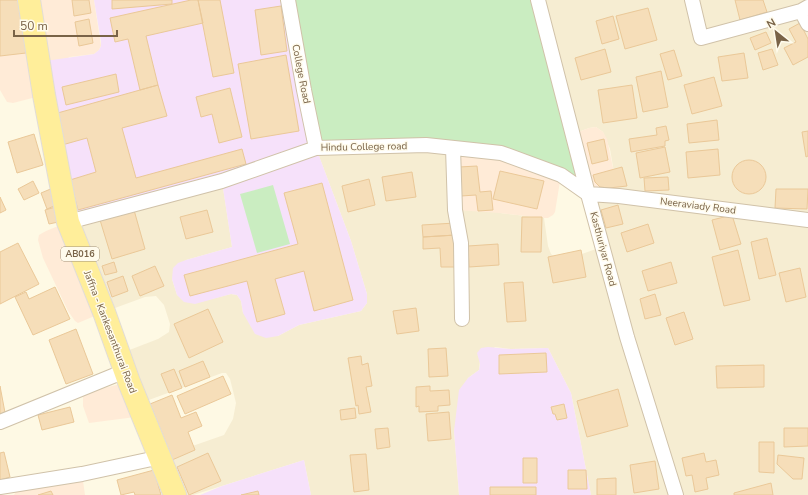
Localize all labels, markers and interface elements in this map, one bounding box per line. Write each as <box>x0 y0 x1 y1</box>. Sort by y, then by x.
scale bar <box>14 12 117 38</box>
north arrow <box>756 12 796 52</box>
text: N <box>764 15 779 32</box>
text: 50 m <box>20 18 48 34</box>
street label: College Road <box>288 43 314 105</box>
street label: Hindu College road <box>321 139 408 155</box>
street label: Neeraviady Road <box>659 194 737 218</box>
street label: Kasthuriyar Road <box>586 210 620 288</box>
road number: AB016 <box>61 247 99 261</box>
street label: Jaffna - Kankesanthurai Road <box>80 268 140 396</box>

